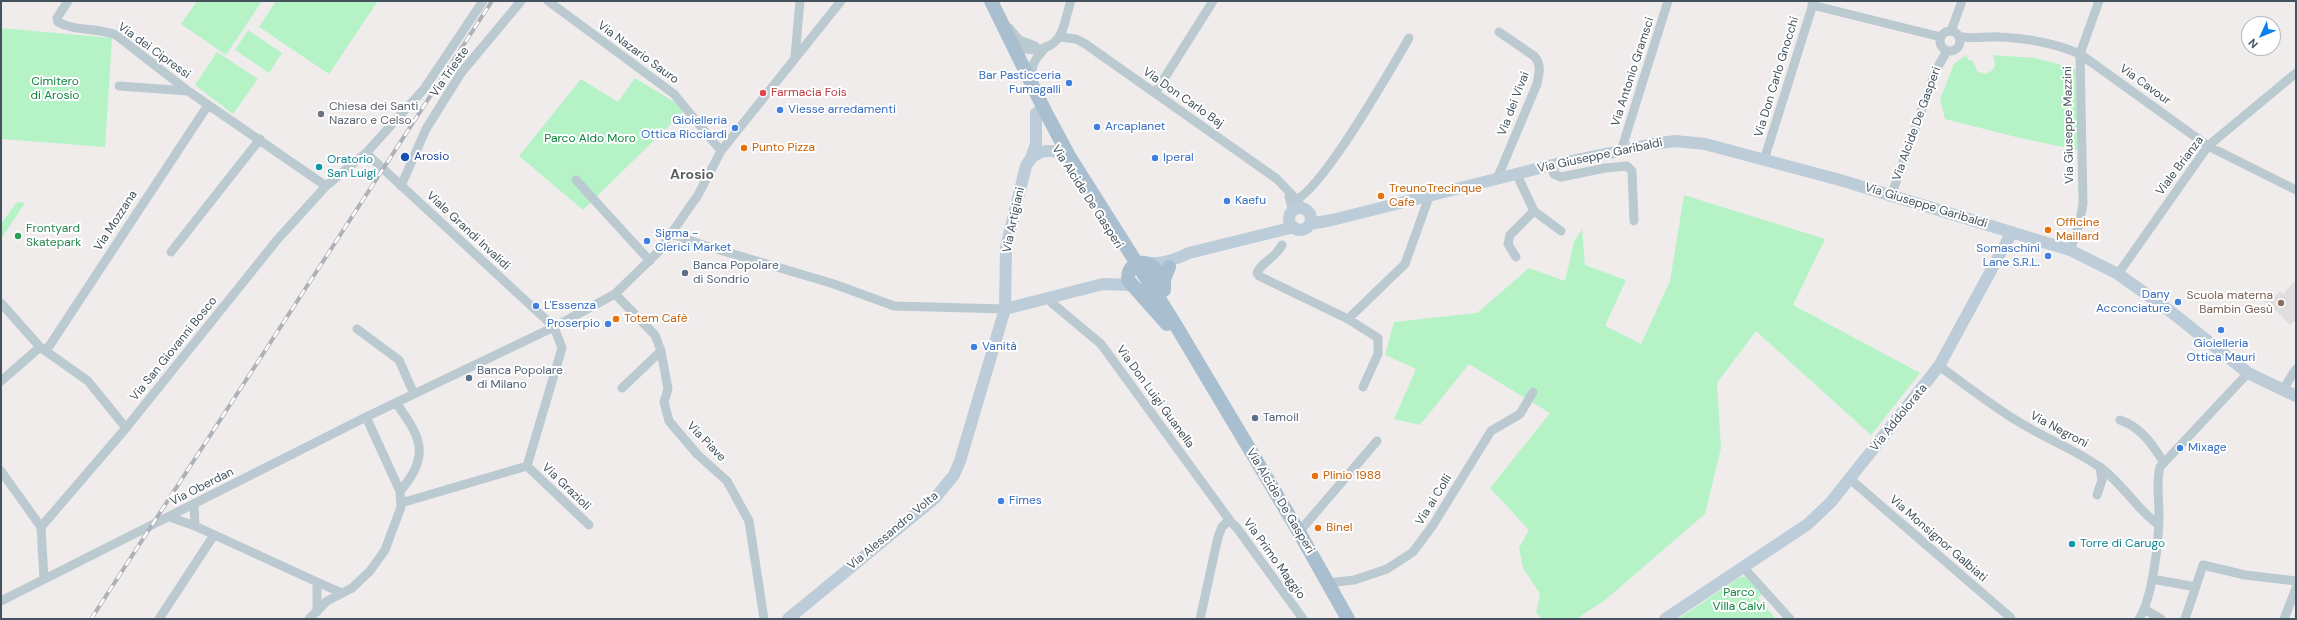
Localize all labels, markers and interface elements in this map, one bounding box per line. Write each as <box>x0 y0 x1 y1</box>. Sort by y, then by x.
street label: Via Don Carlo Gnocchi <box>1752 15 1802 139</box>
street label: Via Antonio Gramsci <box>1609 16 1657 128</box>
north arrow <box>2241 16 2281 56</box>
street label: Via Nazario Sauro <box>595 19 681 87</box>
street label: Via dei Cipressi <box>115 20 193 82</box>
text: N <box>2245 36 2261 51</box>
street label: Via Trieste <box>427 44 473 100</box>
street label: Via Cavour <box>2117 62 2173 108</box>
street label: Via Don Carlo Baj <box>1140 65 1226 131</box>
street label: Via Alcide De Gasperi <box>1890 65 1944 183</box>
street label: Via Giuseppe Mazzini <box>2061 66 2077 184</box>
place label: Bar Pasticceria Fumagalli <box>979 69 1061 97</box>
street label: Via dei Vivai <box>1495 70 1533 138</box>
park label: Cimitero di Arosio <box>31 75 79 103</box>
marker: Bar Pasticceria Fumagalli <box>1064 78 1074 88</box>
place label: Farmacia Fois <box>771 86 847 100</box>
marker: Farmacia Fois <box>758 88 768 98</box>
place label: Chiesa dei Santi Nazaro e Celso <box>329 100 418 128</box>
place label: Viesse arredamenti <box>788 103 896 117</box>
marker: Viesse arredamenti <box>775 105 785 115</box>
marker: Chiesa dei Santi Nazaro e Celso <box>316 109 326 119</box>
place label: Gioielleria Ottica Ricciardi <box>641 114 727 142</box>
place label: Arcaplanet <box>1105 120 1165 134</box>
marker: Arcaplanet <box>1092 122 1102 132</box>
marker: Gioielleria Ottica Ricciardi <box>730 123 740 133</box>
park label: Parco Aldo Moro <box>544 132 636 146</box>
street label: Viale Brianza <box>2153 134 2207 198</box>
street label: Via Giuseppe Garibaldi <box>1536 136 1664 176</box>
place label: Punto Pizza <box>752 141 815 155</box>
marker: Punto Pizza <box>739 143 749 153</box>
street label: Via Alcide De Gasperi <box>1048 143 1126 251</box>
place label: Arosio <box>414 150 449 164</box>
marker: Arosio <box>399 151 411 163</box>
place label: Iperal <box>1163 151 1194 165</box>
place label: Oratorio San Luigi <box>327 153 376 181</box>
marker: Iperal <box>1150 153 1160 163</box>
marker: Oratorio San Luigi <box>314 162 324 172</box>
district label: Arosio <box>670 167 714 183</box>
street label: Via Giuseppe Garibaldi <box>1863 180 1989 232</box>
place label: TreunoTrecinque Cafe <box>1389 182 1482 210</box>
street label: Via Artigiani <box>1000 186 1028 254</box>
street label: Via Mozzana <box>91 188 141 254</box>
street label: Viale Grandi Invalidi <box>423 189 513 273</box>
marker: TreunoTrecinque Cafe <box>1376 191 1386 201</box>
place label: Kaefu <box>1235 194 1266 208</box>
marker: Kaefu <box>1222 196 1232 206</box>
place label: Officine Maillard <box>2056 216 2100 244</box>
place label: Frontyard Skatepark <box>26 222 81 250</box>
marker: Officine Maillard <box>2043 225 2053 235</box>
place label: Sigma - Clerici Market <box>655 227 731 255</box>
marker: Frontyard Skatepark <box>13 231 23 241</box>
marker: Sigma - Clerici Market <box>642 236 652 246</box>
place label: Somaschini Lane S.R.L. <box>1976 242 2040 270</box>
marker: Somaschini Lane S.R.L. <box>2043 251 2053 261</box>
place label: Banca Popolare di Sondrio <box>693 259 779 287</box>
marker: Banca Popolare di Sondrio <box>680 268 690 278</box>
place label: Dany Acconciature <box>2096 288 2170 316</box>
place label: Scuola materna Bambin Gesù <box>2187 289 2273 317</box>
street label: Via San Giovanni Bosco <box>128 294 220 404</box>
marker: Dany Acconciature <box>2173 297 2183 307</box>
marker: Scuola materna Bambin Gesù <box>2276 298 2286 308</box>
place label: L'Essenza <box>544 299 596 313</box>
marker: L'Essenza <box>531 301 541 311</box>
place label: Totem Cafè <box>624 312 688 326</box>
marker: Totem Cafè <box>611 314 621 324</box>
place label: Proserpio <box>547 317 600 331</box>
marker: Proserpio <box>603 319 613 329</box>
marker: Gioielleria Ottica Mauri <box>2216 325 2226 335</box>
place label: Gioielleria Ottica Mauri <box>2187 337 2255 365</box>
place label: Vanità <box>982 340 1017 354</box>
marker: Vanità <box>969 342 979 352</box>
street label: Via Don Luigi Guanella <box>1113 343 1197 451</box>
place label: Banca Popolare di Milano <box>477 364 563 392</box>
marker: Banca Popolare di Milano <box>464 373 474 383</box>
street label: Via Addolorata <box>1868 382 1930 454</box>
street label: Via Negroni <box>2028 409 2090 451</box>
place label: Tamoil <box>1263 411 1299 425</box>
marker: Tamoil <box>1250 413 1260 423</box>
street label: Via Piave <box>684 419 728 465</box>
place label: Mixage <box>2188 441 2227 455</box>
marker: Mixage <box>2175 443 2185 453</box>
street label: Via Alcide De Gasperi <box>1243 446 1317 556</box>
street label: Via Grazioli <box>539 460 593 514</box>
street label: Via Oberdan <box>168 465 236 509</box>
place label: Plinio 1988 <box>1323 469 1381 483</box>
marker: Plinio 1988 <box>1310 471 1320 481</box>
street label: Via ai Colli <box>1413 472 1455 528</box>
street label: Via Alessandro Volta <box>845 489 941 573</box>
street label: Via Monsignor Galbiati <box>1886 493 1990 585</box>
place label: Fimes <box>1009 494 1042 508</box>
marker: Fimes <box>996 496 1006 506</box>
street label: Via Primo Maggio <box>1240 516 1308 602</box>
place label: Binel <box>1326 521 1352 535</box>
marker: Binel <box>1313 523 1323 533</box>
place label: Torre di Carugo <box>2080 537 2165 551</box>
marker: Torre di Carugo <box>2067 539 2077 549</box>
park label: Parco Villa Calvi <box>1713 586 1765 614</box>

